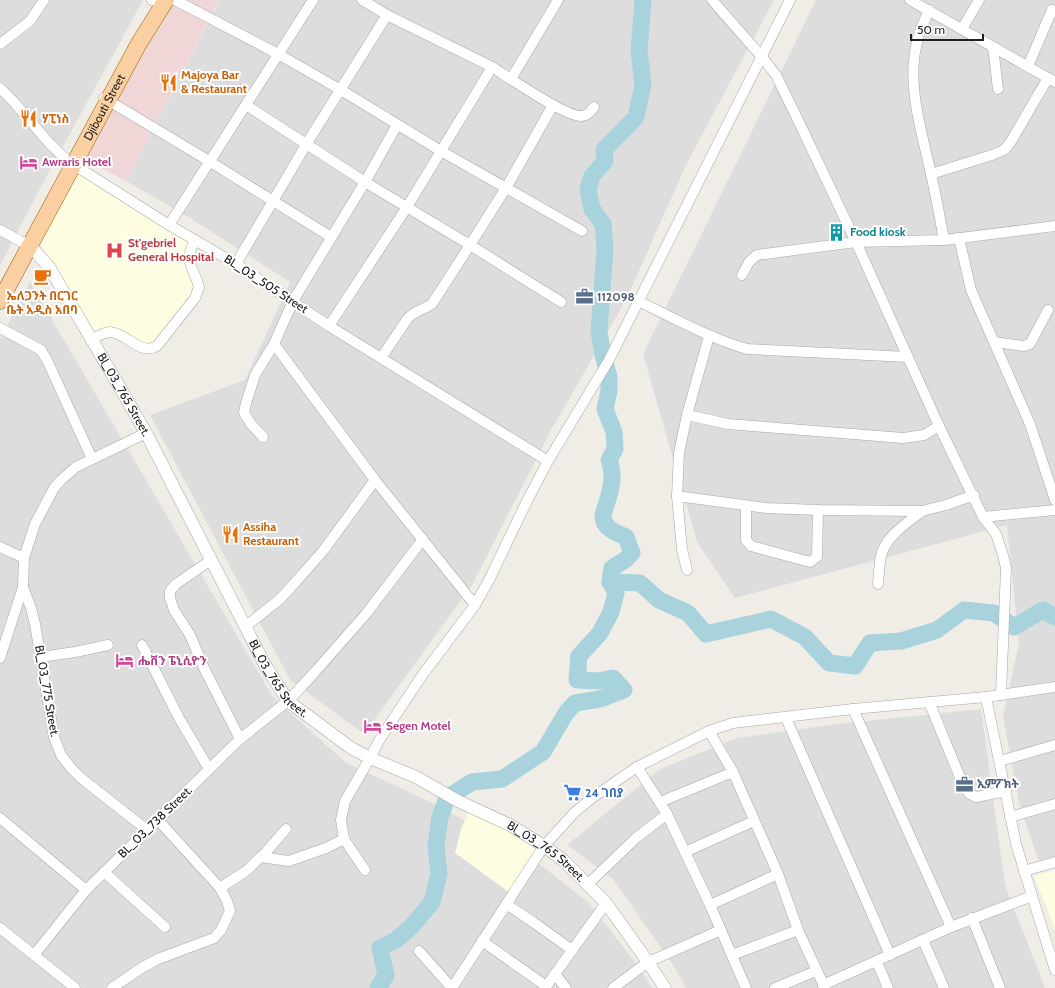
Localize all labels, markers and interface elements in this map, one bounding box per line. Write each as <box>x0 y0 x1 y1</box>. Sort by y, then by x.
scale bar <box>911 16 983 42</box>
text: 50 m <box>917 22 945 37</box>
place label: Majoya Bar & Restaurant <box>181 67 247 96</box>
street label: Djibouti Street <box>80 71 128 143</box>
restaurant icon: Majoya Bar & Restaurant <box>158 72 178 92</box>
restaurant icon: ሃፒነስ <box>19 109 39 129</box>
place label: ሃፒነስ <box>42 111 69 126</box>
hotel icon: Awraris Hotel <box>19 152 39 172</box>
place label: Awraris Hotel <box>42 154 111 169</box>
building icon: Food kiosk <box>827 222 847 242</box>
place label: Food kiosk <box>850 224 906 239</box>
place label: St'gebriel General Hospital <box>128 235 214 264</box>
hospital icon: St'gebriel General Hospital <box>105 240 125 260</box>
street label: BL_03_505 Street <box>222 251 311 316</box>
cafe icon: ኤለጋንት በርገር ቤት አዲስ አበባ <box>32 267 52 287</box>
office icon: 112098 <box>574 287 594 307</box>
place label: ኤለጋንት በርገር ቤት አዲስ አበባ <box>6 288 78 317</box>
place label: 112098 <box>597 289 635 304</box>
street label: Bl_03_765 Street. <box>94 350 154 439</box>
place label: Assiha Restaurant <box>243 519 299 548</box>
restaurant icon: Assiha Restaurant <box>220 524 240 544</box>
street label: Bl_03_765 Street. <box>246 637 311 720</box>
street label: Bl_03_775 Street. <box>32 644 63 738</box>
hotel icon: ሔቨን ፔኒሲዮን <box>115 651 135 671</box>
place label: ሔቨን ፔኒሲዮን <box>138 653 207 668</box>
hotel icon: Segen Motel <box>363 716 383 736</box>
place label: Segen Motel <box>386 718 451 733</box>
office icon: ኢምፖክት <box>954 774 974 794</box>
place label: ኢምፖክት <box>977 776 1019 791</box>
street label: BL_03_738 Street. <box>114 782 195 861</box>
supermarket icon: 24 ገበያ <box>562 783 582 803</box>
place label: 24 ገበያ <box>585 785 624 800</box>
street label: Bl_03_765 Street. <box>505 817 589 885</box>

